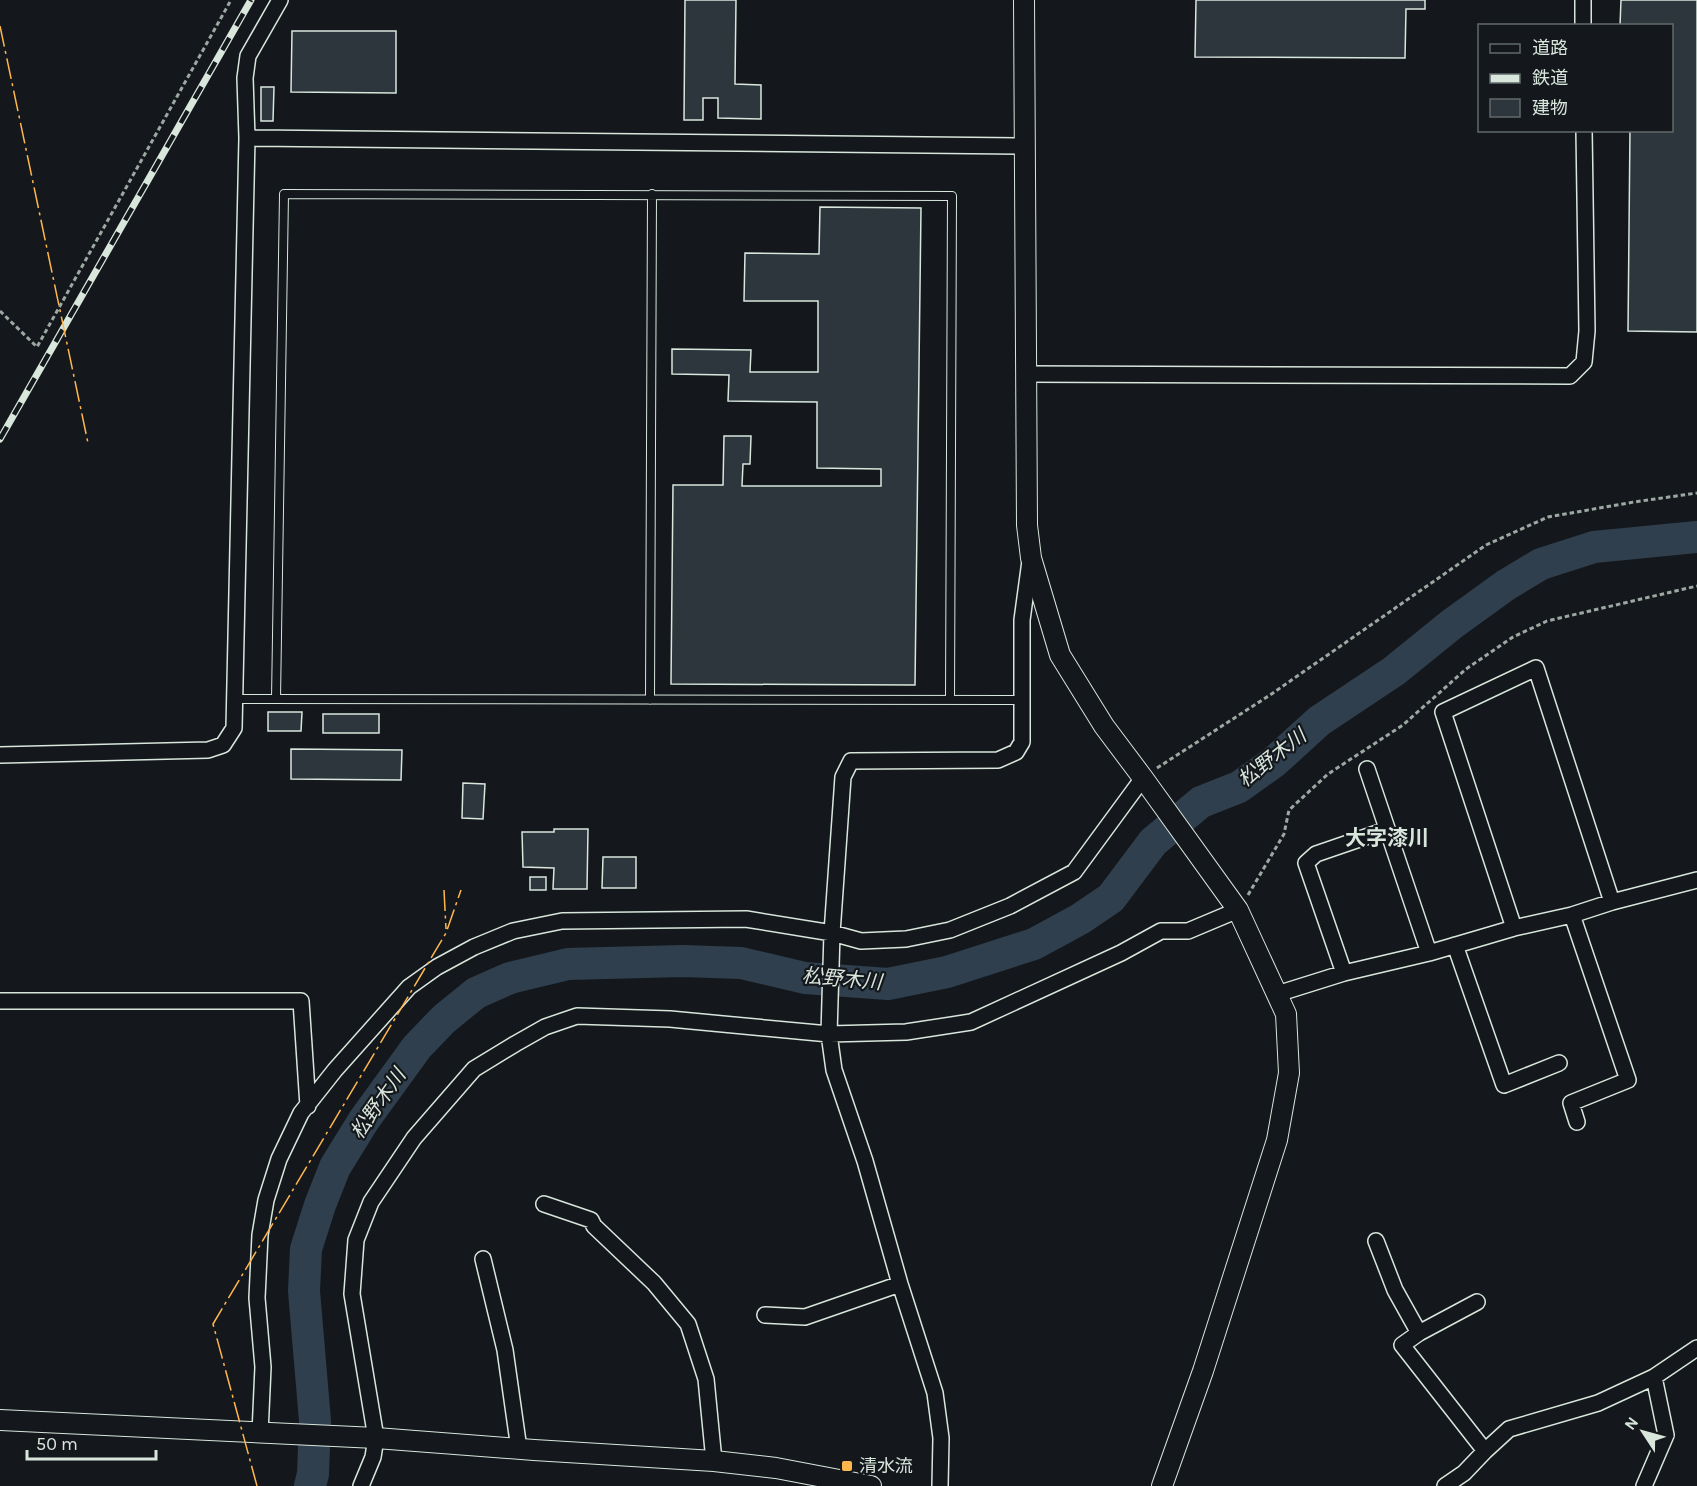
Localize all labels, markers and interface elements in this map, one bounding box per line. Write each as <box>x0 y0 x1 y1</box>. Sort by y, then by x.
legend <box>1478 24 1673 132</box>
text: 道路 <box>1532 37 1568 59</box>
text: 鉄道 <box>1532 67 1568 89</box>
text: 建物 <box>1532 97 1568 119</box>
water label: 松野木川 <box>1233 723 1312 792</box>
district label: 大字漆川 <box>1345 826 1429 850</box>
water label: 松野木川 <box>801 964 885 994</box>
water label: 松野木川 <box>346 1063 412 1143</box>
north arrow <box>1613 1402 1673 1462</box>
text: N <box>1620 1413 1642 1434</box>
scale bar <box>27 1423 156 1461</box>
text: 50 m <box>36 1433 78 1455</box>
place label: 清水流 <box>859 1455 913 1477</box>
marker: 清水流 <box>840 1459 854 1473</box>

